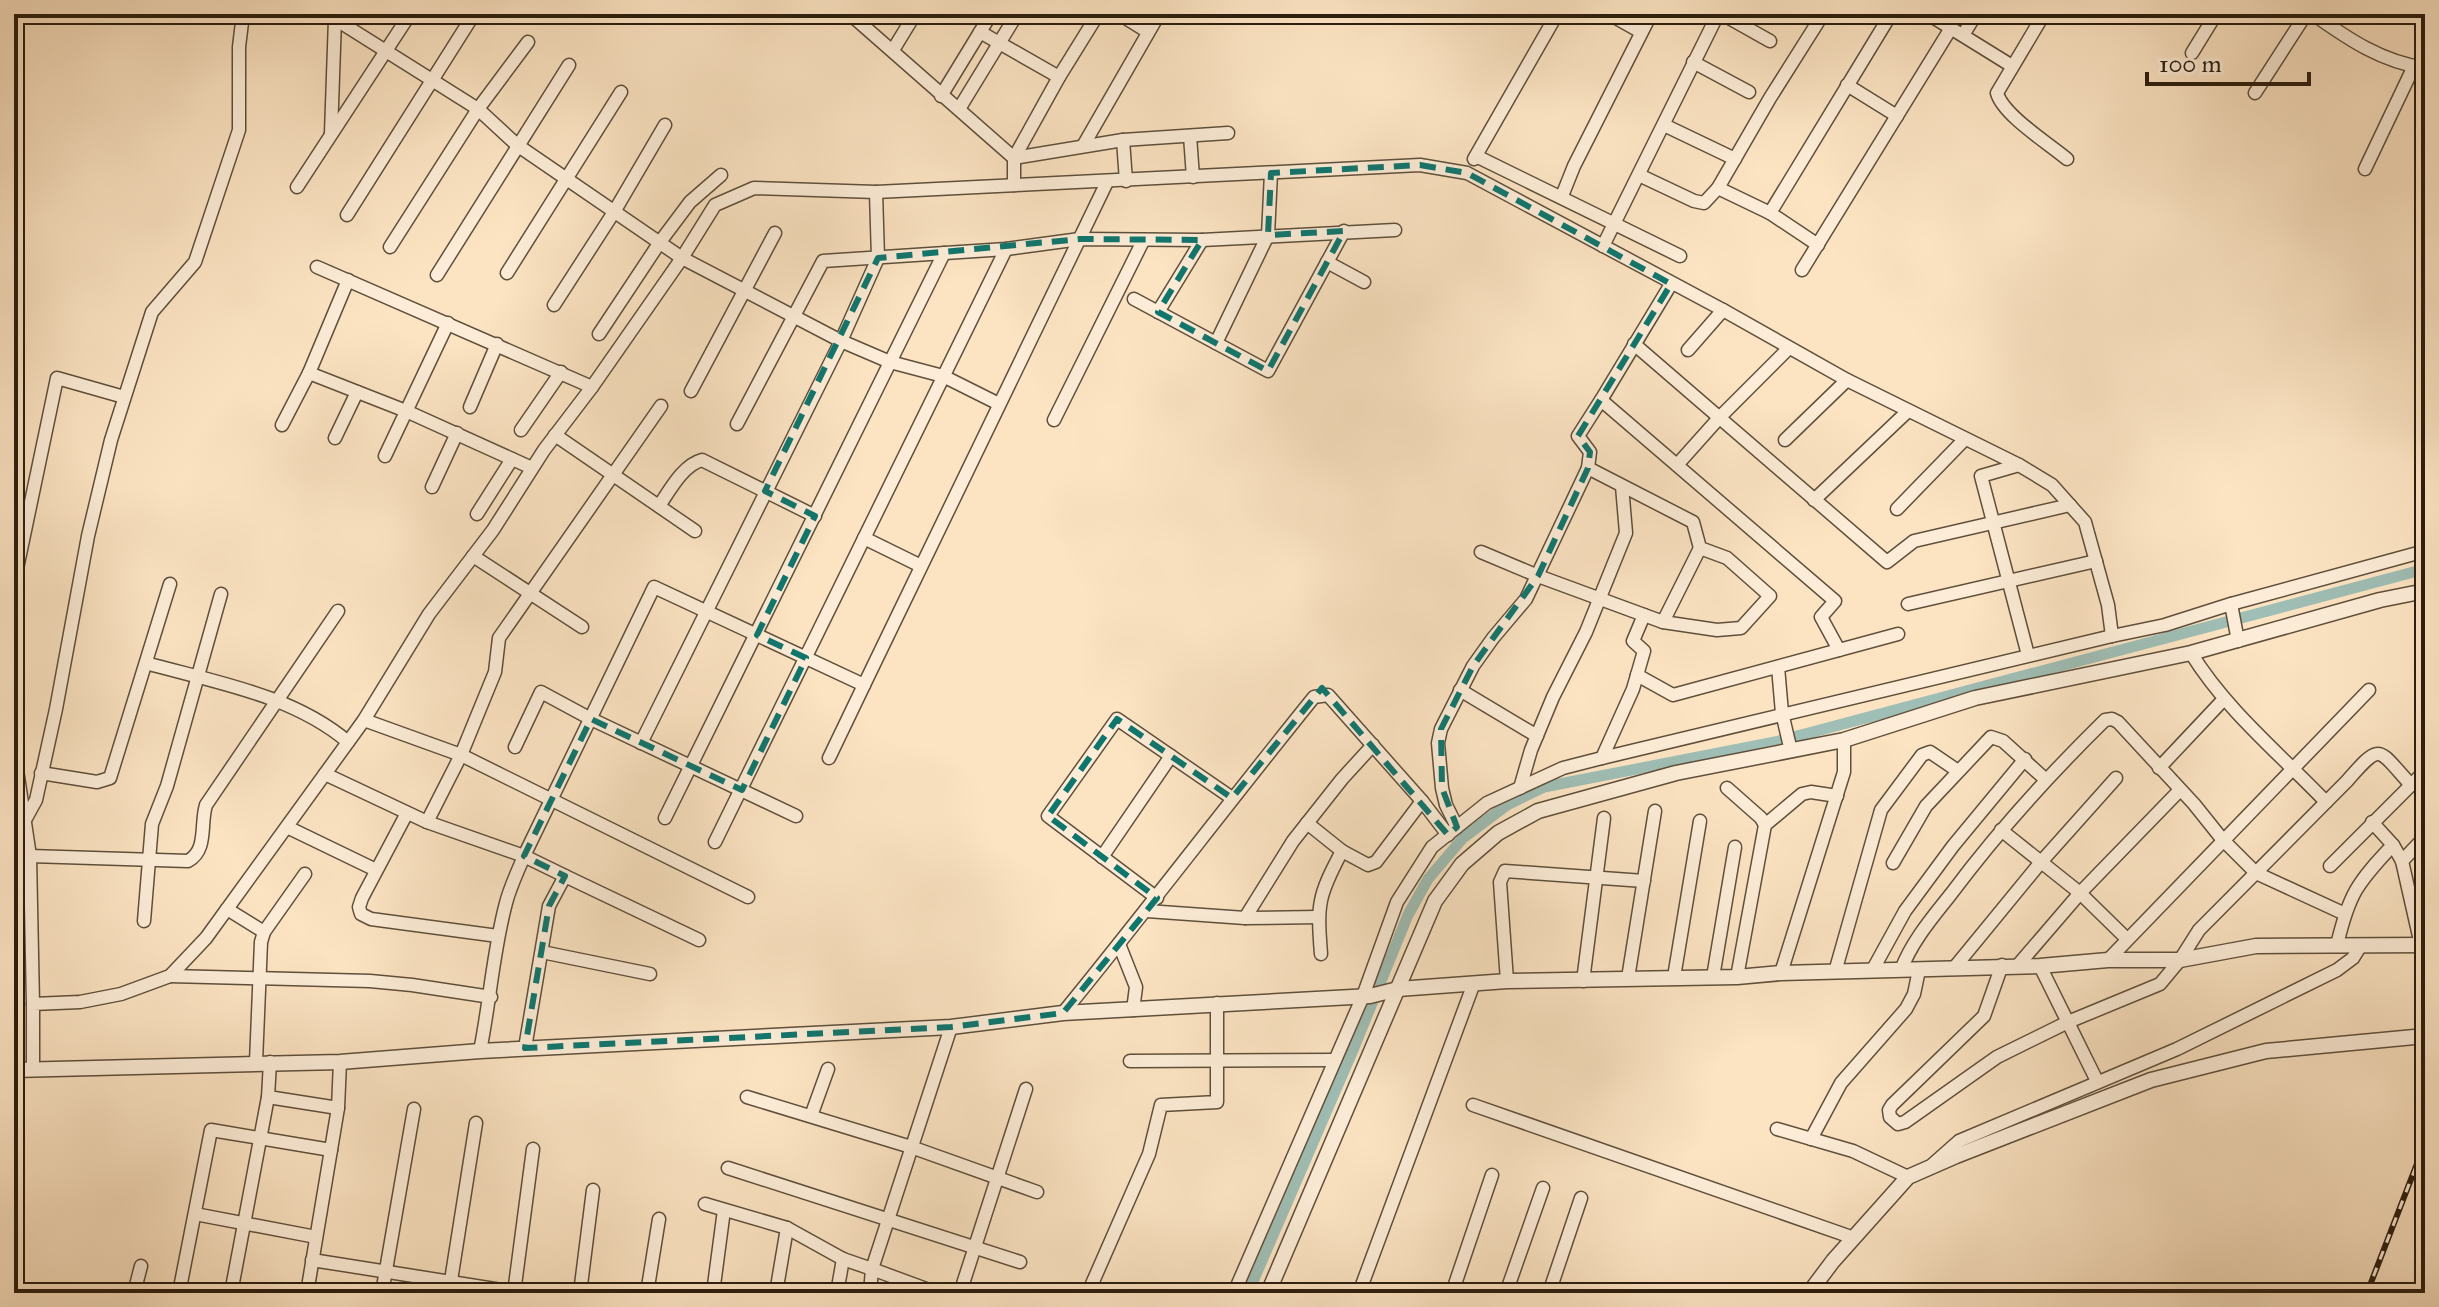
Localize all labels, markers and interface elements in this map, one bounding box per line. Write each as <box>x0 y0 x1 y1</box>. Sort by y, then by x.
scale bar <box>2147 36 2309 86</box>
text: 100 m <box>2159 49 2222 79</box>

